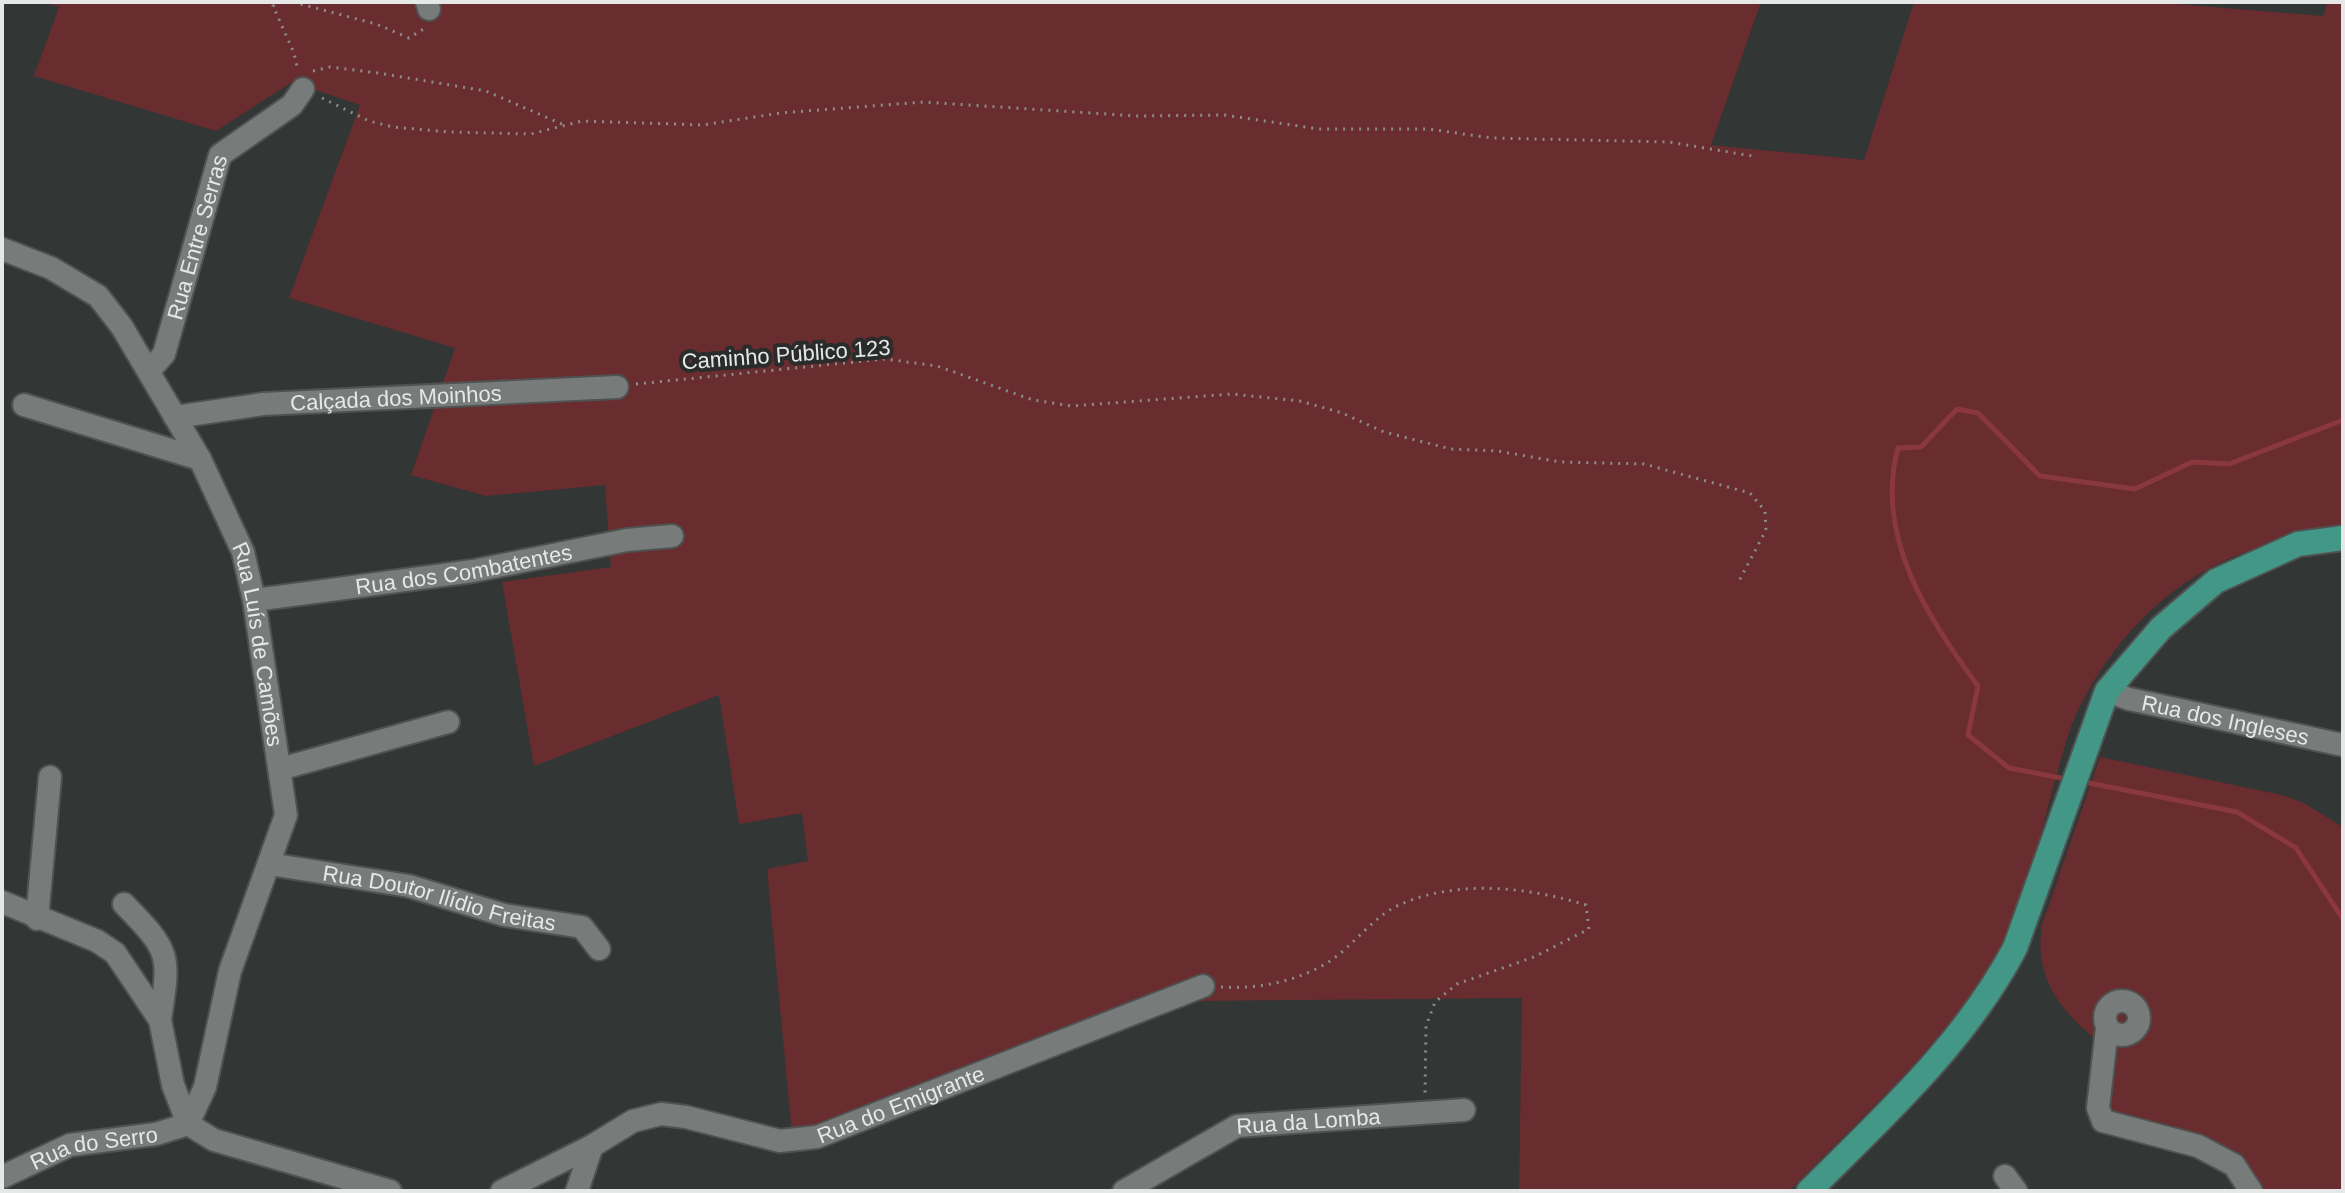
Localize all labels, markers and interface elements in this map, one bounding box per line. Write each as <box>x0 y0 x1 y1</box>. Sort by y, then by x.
street label: Rua Entre Serras <box>162 152 232 323</box>
street label: Caminho Público 123 <box>681 335 891 374</box>
street label: Calçada dos Moinhos <box>290 381 502 416</box>
street label: Rua Luís de Camões <box>227 538 288 748</box>
street label: Rua dos Combatentes <box>354 539 574 599</box>
street label: Rua dos Ingleses <box>2139 690 2311 750</box>
street label: Rua Doutor Ilídio Freitas <box>321 861 558 936</box>
street label: Rua do Emigrante <box>814 1061 988 1149</box>
street label: Rua da Lomba <box>1236 1104 1382 1139</box>
street label: Rua do Serro <box>26 1122 159 1175</box>

